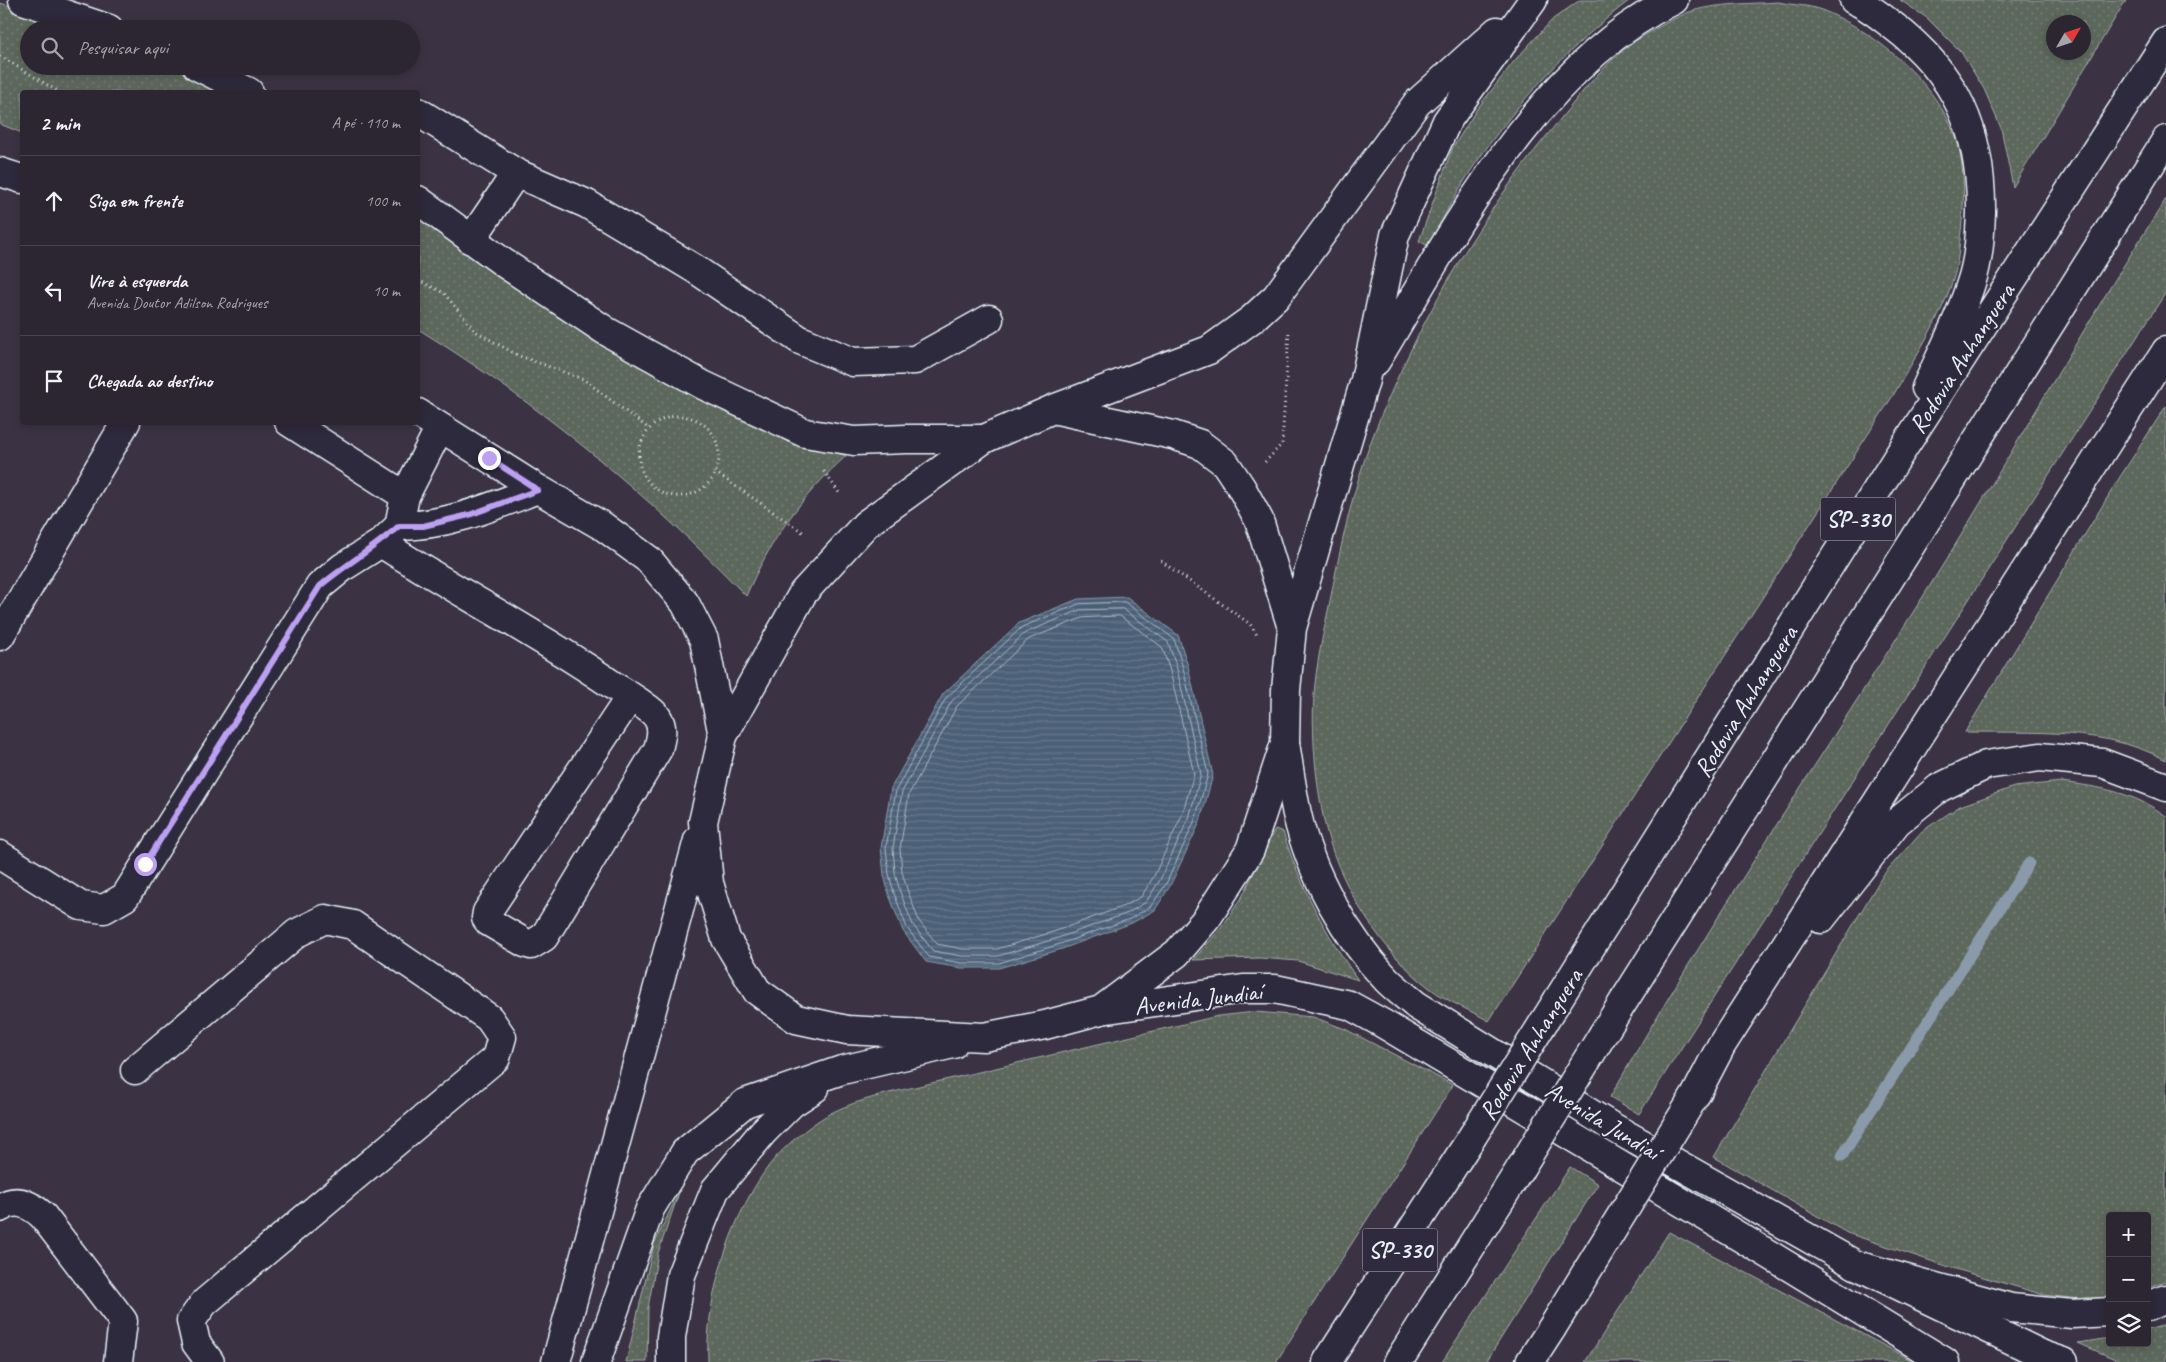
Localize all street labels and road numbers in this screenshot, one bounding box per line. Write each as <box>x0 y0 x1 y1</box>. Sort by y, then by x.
street label: Rodovia Anhanguera <box>1901 276 2023 440</box>
road number: SP-330 <box>1820 498 1896 540</box>
street label: Rodovia Anhanguera <box>1687 618 1806 783</box>
street label: Rodovia Anhanguera <box>1472 961 1591 1126</box>
street label: Avenida Jundiaí <box>1133 975 1269 1023</box>
street label: Avenida Jundiaí <box>1539 1074 1670 1170</box>
road number: SP-330 <box>1362 1228 1438 1272</box>

